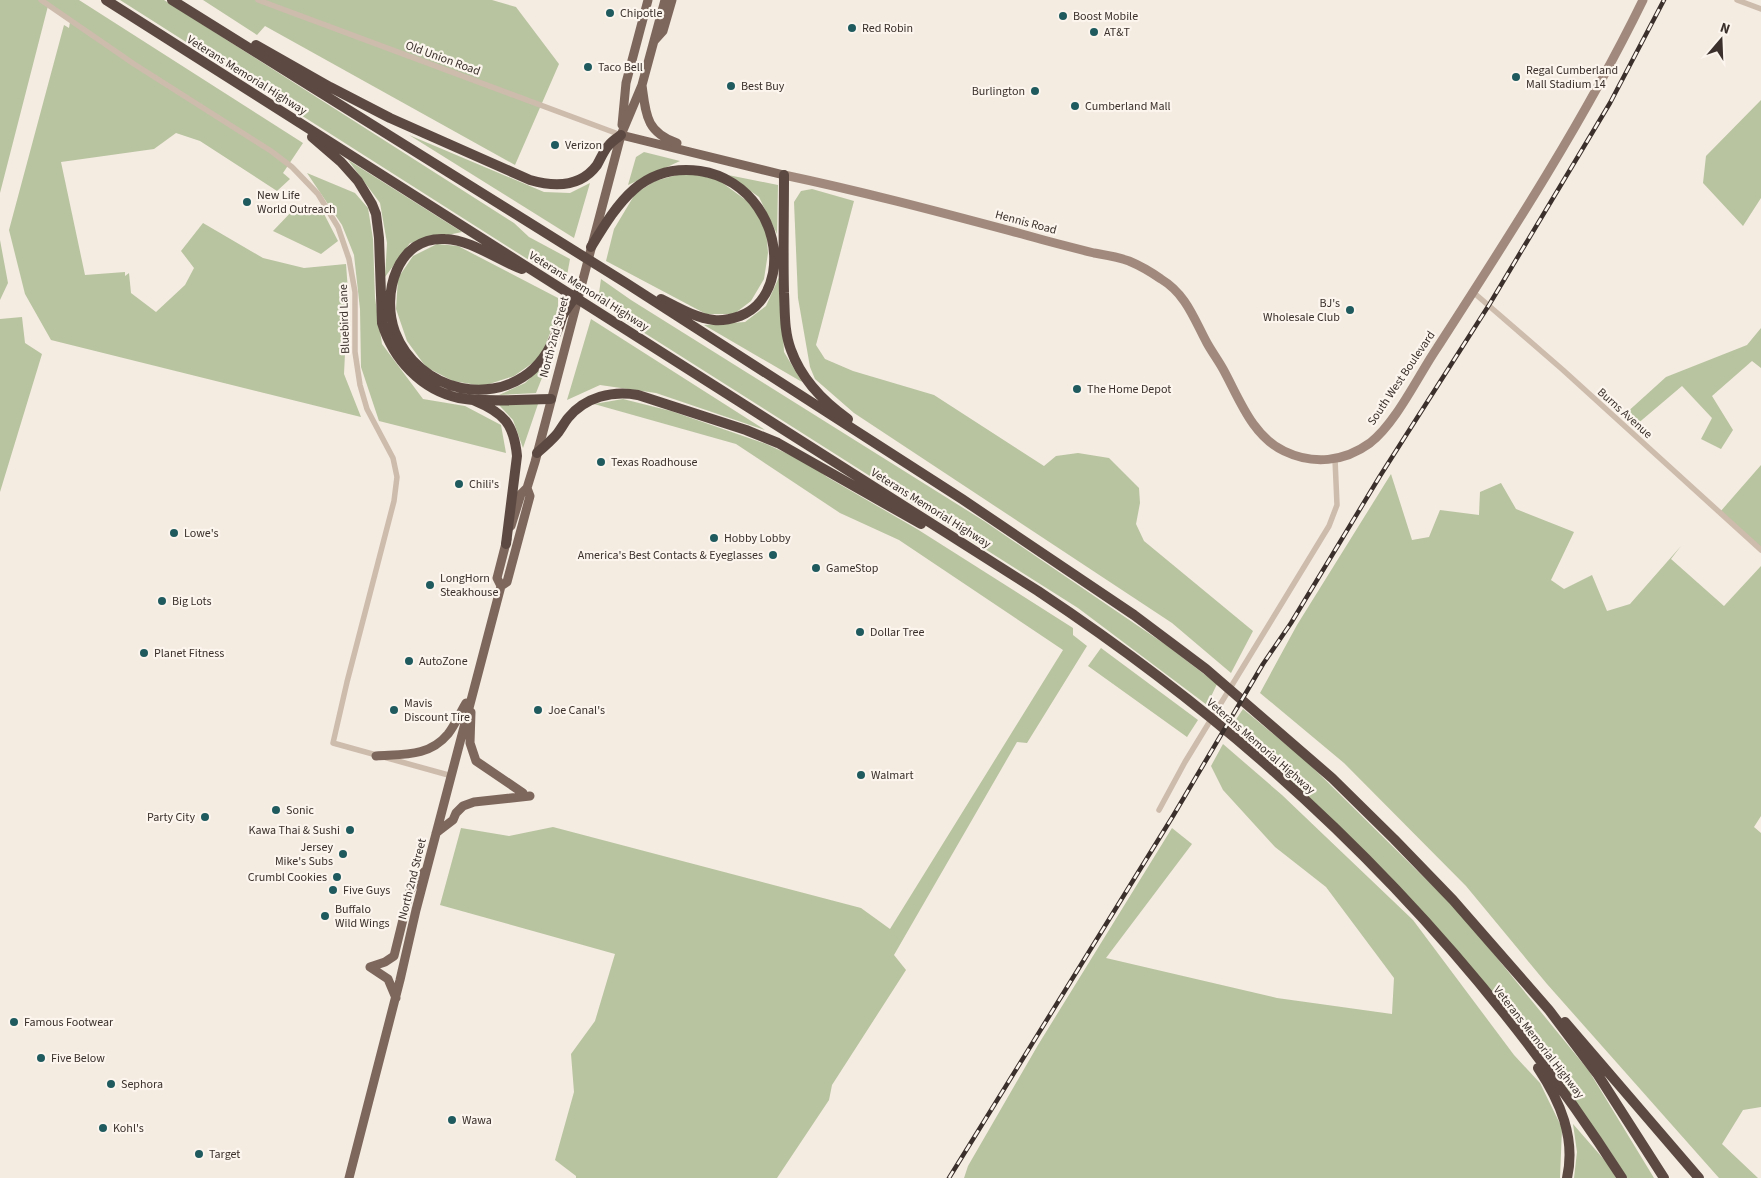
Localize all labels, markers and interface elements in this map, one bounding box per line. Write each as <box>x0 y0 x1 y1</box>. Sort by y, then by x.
place label: Chipotle <box>620 5 662 22</box>
marker: Chipotle <box>604 7 616 19</box>
place label: Boost Mobile <box>1073 8 1138 25</box>
marker: Boost Mobile <box>1057 10 1069 22</box>
north arrow <box>1696 15 1746 65</box>
text: N <box>1717 18 1733 40</box>
place label: Red Robin <box>862 20 913 37</box>
marker: Red Robin <box>846 22 858 34</box>
place label: AT&T <box>1104 24 1131 41</box>
marker: AT&T <box>1088 26 1100 38</box>
street label: Veterans Memorial Highway <box>183 31 310 120</box>
street label: Old Union Road <box>403 37 483 80</box>
place label: Taco Bell <box>598 59 643 76</box>
marker: Taco Bell <box>582 61 594 73</box>
place label: Regal Cumberland Mall Stadium 14 <box>1526 62 1618 93</box>
marker: Regal Cumberland Mall Stadium 14 <box>1510 71 1522 83</box>
place label: Best Buy <box>741 78 785 95</box>
marker: Best Buy <box>725 80 737 92</box>
place label: Burlington <box>972 83 1025 100</box>
marker: Burlington <box>1029 85 1041 97</box>
place label: Cumberland Mall <box>1085 98 1171 115</box>
marker: Cumberland Mall <box>1069 100 1081 112</box>
place label: Verizon <box>565 137 602 154</box>
marker: Verizon <box>549 139 561 151</box>
place label: New Life World Outreach <box>257 187 336 218</box>
marker: New Life World Outreach <box>241 196 253 208</box>
street label: Hennis Road <box>993 206 1059 239</box>
street label: Veterans Memorial Highway <box>525 247 652 336</box>
street label: Bluebird Lane <box>335 284 354 354</box>
street label: North 2nd Street <box>536 295 573 379</box>
place label: BJ's Wholesale Club <box>1263 295 1340 326</box>
marker: BJ's Wholesale Club <box>1344 304 1356 316</box>
street label: South West Boulevard <box>1364 328 1439 429</box>
place label: The Home Depot <box>1087 381 1171 398</box>
marker: The Home Depot <box>1071 383 1083 395</box>
street label: Burns Avenue <box>1593 384 1656 443</box>
place label: Texas Roadhouse <box>611 454 698 471</box>
marker: Texas Roadhouse <box>595 456 607 468</box>
street label: Veterans Memorial Highway <box>867 464 994 553</box>
place label: Chili's <box>469 476 499 493</box>
marker: Chili's <box>453 478 465 490</box>
place label: Lowe's <box>184 525 218 542</box>
marker: Lowe's <box>168 527 180 539</box>
place label: Hobby Lobby <box>724 530 791 547</box>
marker: Hobby Lobby <box>708 532 720 544</box>
place label: America's Best Contacts & Eyeglasses <box>578 547 763 564</box>
marker: America's Best Contacts & Eyeglasses <box>767 549 779 561</box>
place label: GameStop <box>826 560 879 577</box>
marker: GameStop <box>810 562 822 574</box>
place label: LongHorn Steakhouse <box>440 570 498 601</box>
marker: LongHorn Steakhouse <box>424 579 436 591</box>
place label: Big Lots <box>172 593 211 610</box>
marker: Big Lots <box>156 595 168 607</box>
place label: Dollar Tree <box>870 624 924 641</box>
marker: Dollar Tree <box>854 626 866 638</box>
place label: Planet Fitness <box>154 645 224 662</box>
marker: Planet Fitness <box>138 647 150 659</box>
place label: AutoZone <box>419 653 468 670</box>
marker: AutoZone <box>403 655 415 667</box>
street label: Veterans Memorial Highway <box>1203 694 1319 799</box>
place label: Mavis Discount Tire <box>404 695 470 726</box>
place label: Joe Canal's <box>548 702 605 719</box>
marker: Mavis Discount Tire <box>388 704 400 716</box>
marker: Joe Canal's <box>532 704 544 716</box>
place label: Walmart <box>871 767 914 784</box>
marker: Walmart <box>855 769 867 781</box>
place label: Sonic <box>286 802 314 819</box>
marker: Sonic <box>270 804 282 816</box>
place label: Party City <box>147 809 195 826</box>
marker: Party City <box>199 811 211 823</box>
place label: Kawa Thai & Sushi <box>249 822 340 839</box>
marker: Kawa Thai & Sushi <box>344 824 356 836</box>
street label: North 2nd Street <box>394 837 431 921</box>
place label: Jersey Mike's Subs <box>275 839 333 870</box>
marker: Jersey Mike's Subs <box>337 848 349 860</box>
place label: Crumbl Cookies <box>248 869 327 886</box>
marker: Crumbl Cookies <box>331 871 343 883</box>
place label: Five Guys <box>343 882 390 899</box>
marker: Five Guys <box>327 884 339 896</box>
place label: Buffalo Wild Wings <box>335 901 390 932</box>
marker: Buffalo Wild Wings <box>319 910 331 922</box>
street label: Veterans Memorial Highway <box>1489 982 1588 1103</box>
place label: Famous Footwear <box>24 1014 114 1031</box>
marker: Famous Footwear <box>8 1016 20 1028</box>
place label: Five Below <box>51 1050 105 1067</box>
marker: Five Below <box>35 1052 47 1064</box>
place label: Sephora <box>121 1076 163 1093</box>
marker: Sephora <box>105 1078 117 1090</box>
place label: Wawa <box>462 1112 492 1129</box>
marker: Wawa <box>446 1114 458 1126</box>
place label: Kohl's <box>113 1120 144 1137</box>
marker: Kohl's <box>97 1122 109 1134</box>
place label: Target <box>209 1146 240 1163</box>
marker: Target <box>193 1148 205 1160</box>

